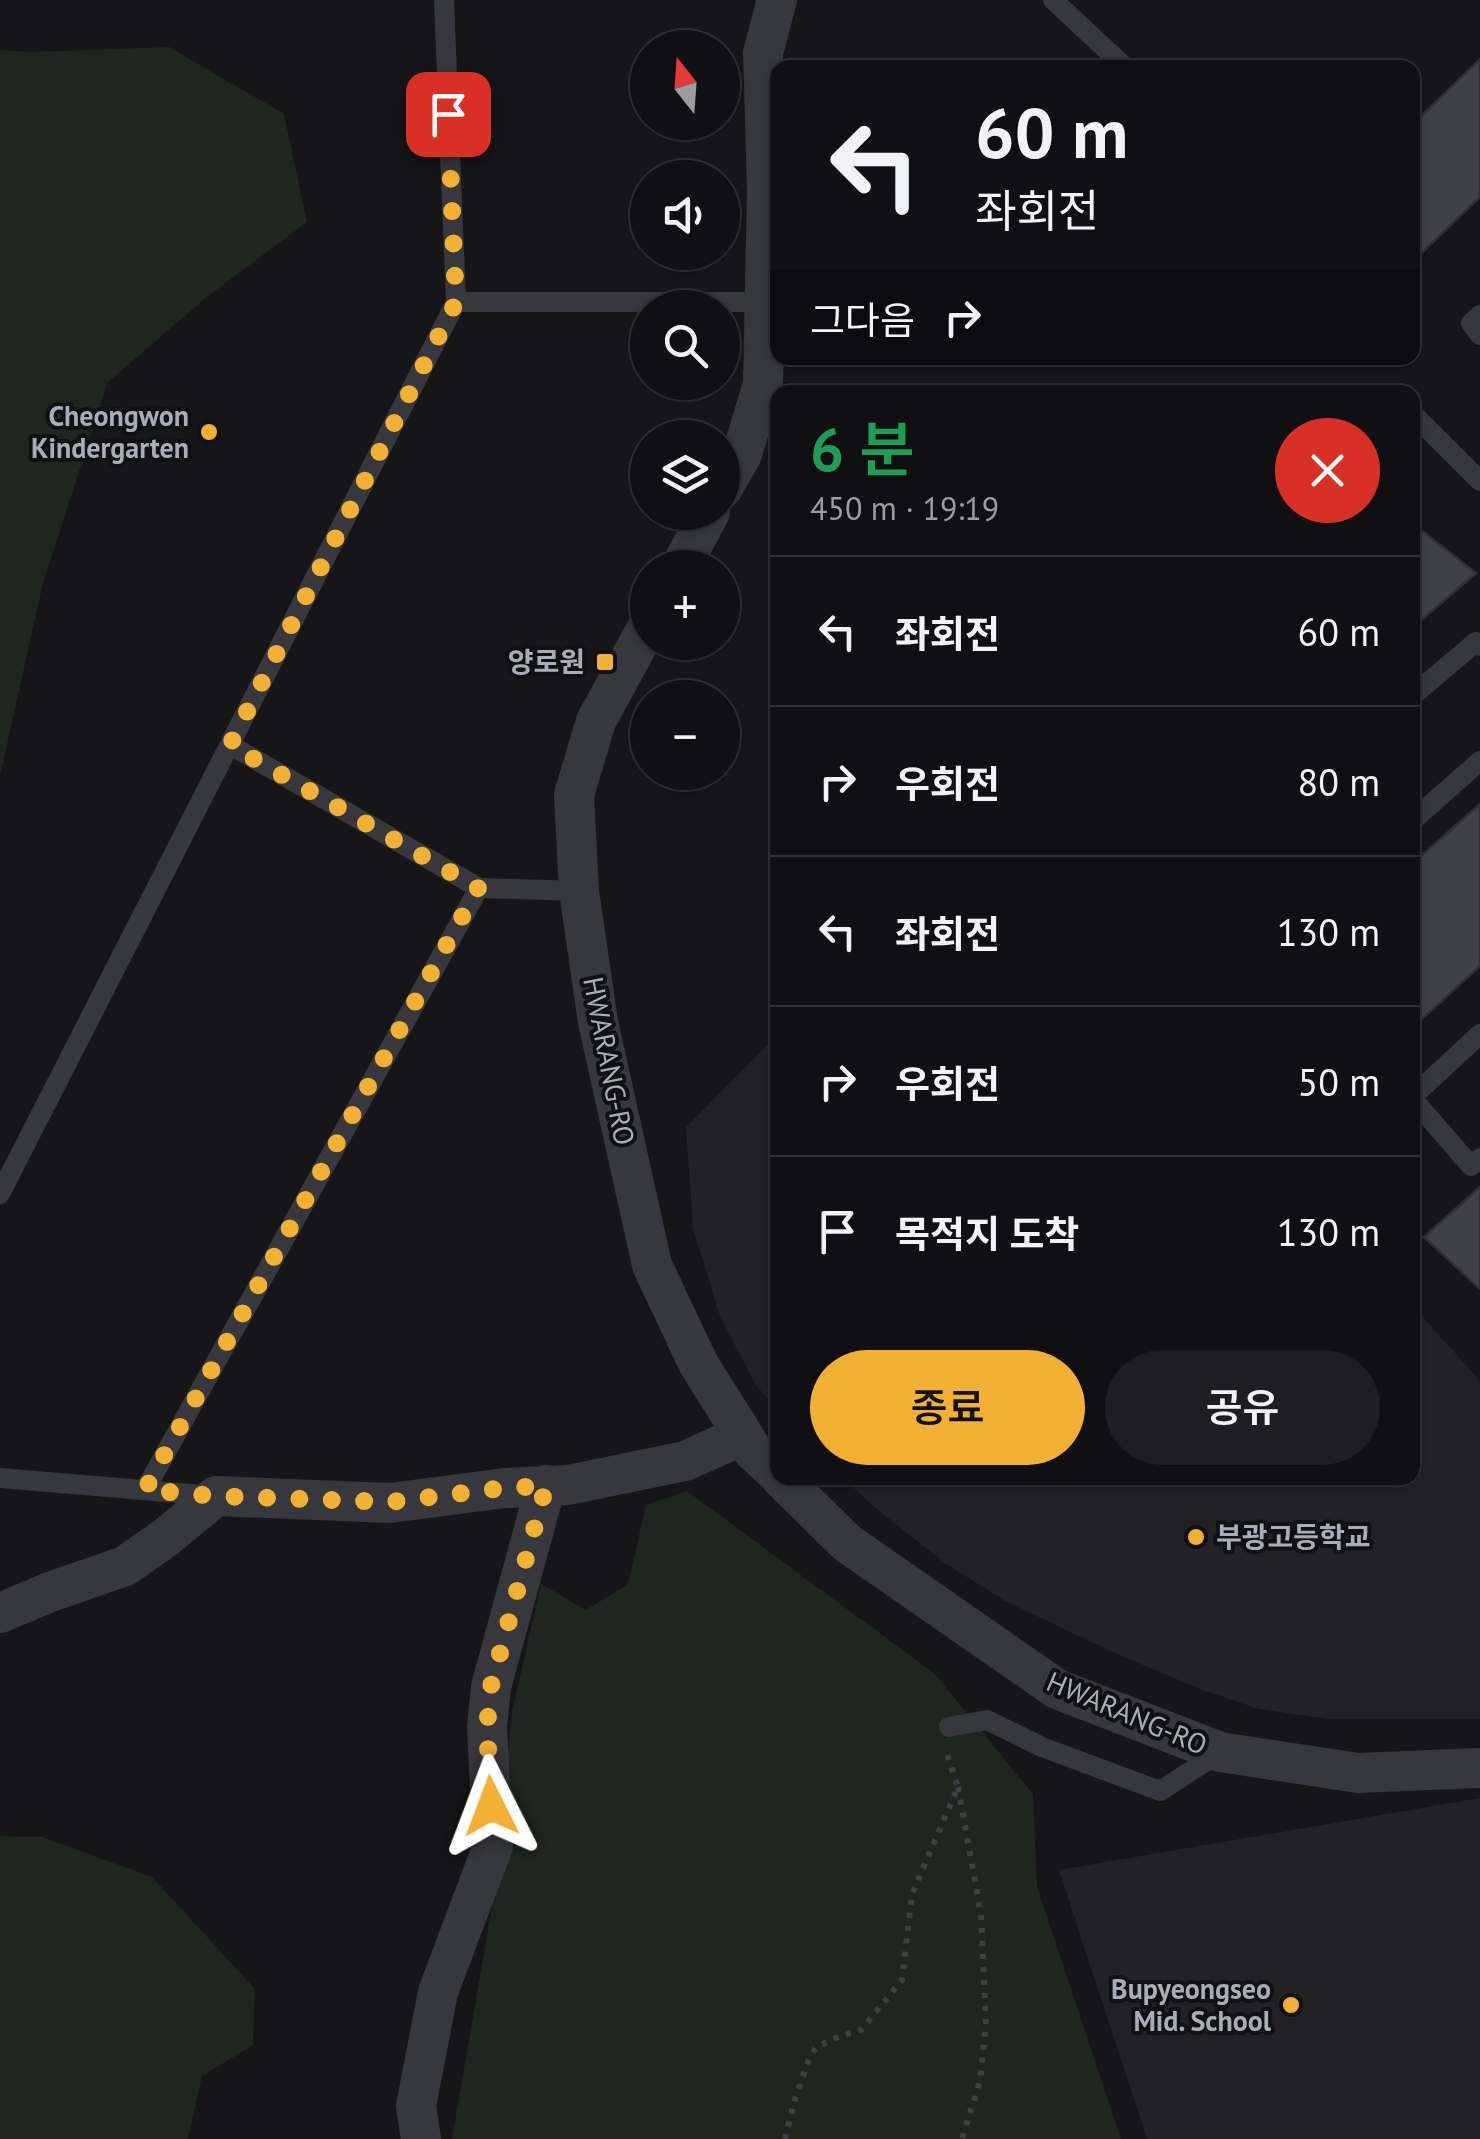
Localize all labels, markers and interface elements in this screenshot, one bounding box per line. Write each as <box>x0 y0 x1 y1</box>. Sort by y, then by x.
north arrow <box>630 30 740 140</box>
map controls <box>630 30 740 790</box>
pin <box>406 72 491 157</box>
icon: arrive <box>421 87 476 142</box>
text: 60 m <box>975 87 1128 177</box>
icon: left <box>810 100 940 230</box>
button: sound <box>630 160 740 270</box>
text: 좌회전 <box>975 181 1099 239</box>
button: search <box>630 290 740 400</box>
icon: right <box>935 290 990 345</box>
text: 그다음 <box>810 295 915 344</box>
place label: Cheongwon Kindergarten <box>31 397 189 466</box>
text: 6 분 <box>810 410 914 488</box>
button: close <box>1275 418 1380 523</box>
button: layers <box>630 420 740 530</box>
marker: Cheongwon Kindergarten <box>198 421 220 443</box>
text: 450 m · 19:19 <box>810 487 999 529</box>
button: + <box>630 550 740 660</box>
icon: left <box>810 604 865 659</box>
text: 60 m <box>1298 607 1380 656</box>
text: 좌회전 <box>895 609 1000 658</box>
place label: 양로원 <box>508 643 585 680</box>
marker: 양로원 <box>594 651 616 673</box>
button: − <box>630 680 740 790</box>
icon: right <box>810 754 865 809</box>
text: 80 m <box>1298 757 1380 806</box>
text: 우회전 <box>895 759 1000 808</box>
icon: left <box>810 904 865 959</box>
text: 130 m <box>1277 907 1380 956</box>
text: 좌회전 <box>895 909 1000 958</box>
street label: HWARANG-RO <box>575 974 644 1148</box>
icon: right <box>810 1054 865 1109</box>
text: 50 m <box>1298 1057 1380 1106</box>
text: 우회전 <box>895 1059 1000 1108</box>
icon: arrive <box>810 1204 865 1259</box>
text: 130 m <box>1277 1207 1380 1256</box>
text: 목적지 도착 <box>895 1209 1079 1258</box>
button: 종료 <box>810 1350 1085 1465</box>
button: 공유 <box>1105 1350 1380 1465</box>
place label: 부광고등학교 <box>1216 1518 1371 1555</box>
marker: 부광고등학교 <box>1185 1526 1207 1548</box>
street label: HWARANG-RO <box>1041 1662 1213 1763</box>
position arrow <box>439 1754 543 1858</box>
place label: Bupyeongseo Mid. School <box>1111 1970 1272 2039</box>
marker: Bupyeongseo Mid. School <box>1280 1994 1302 2016</box>

